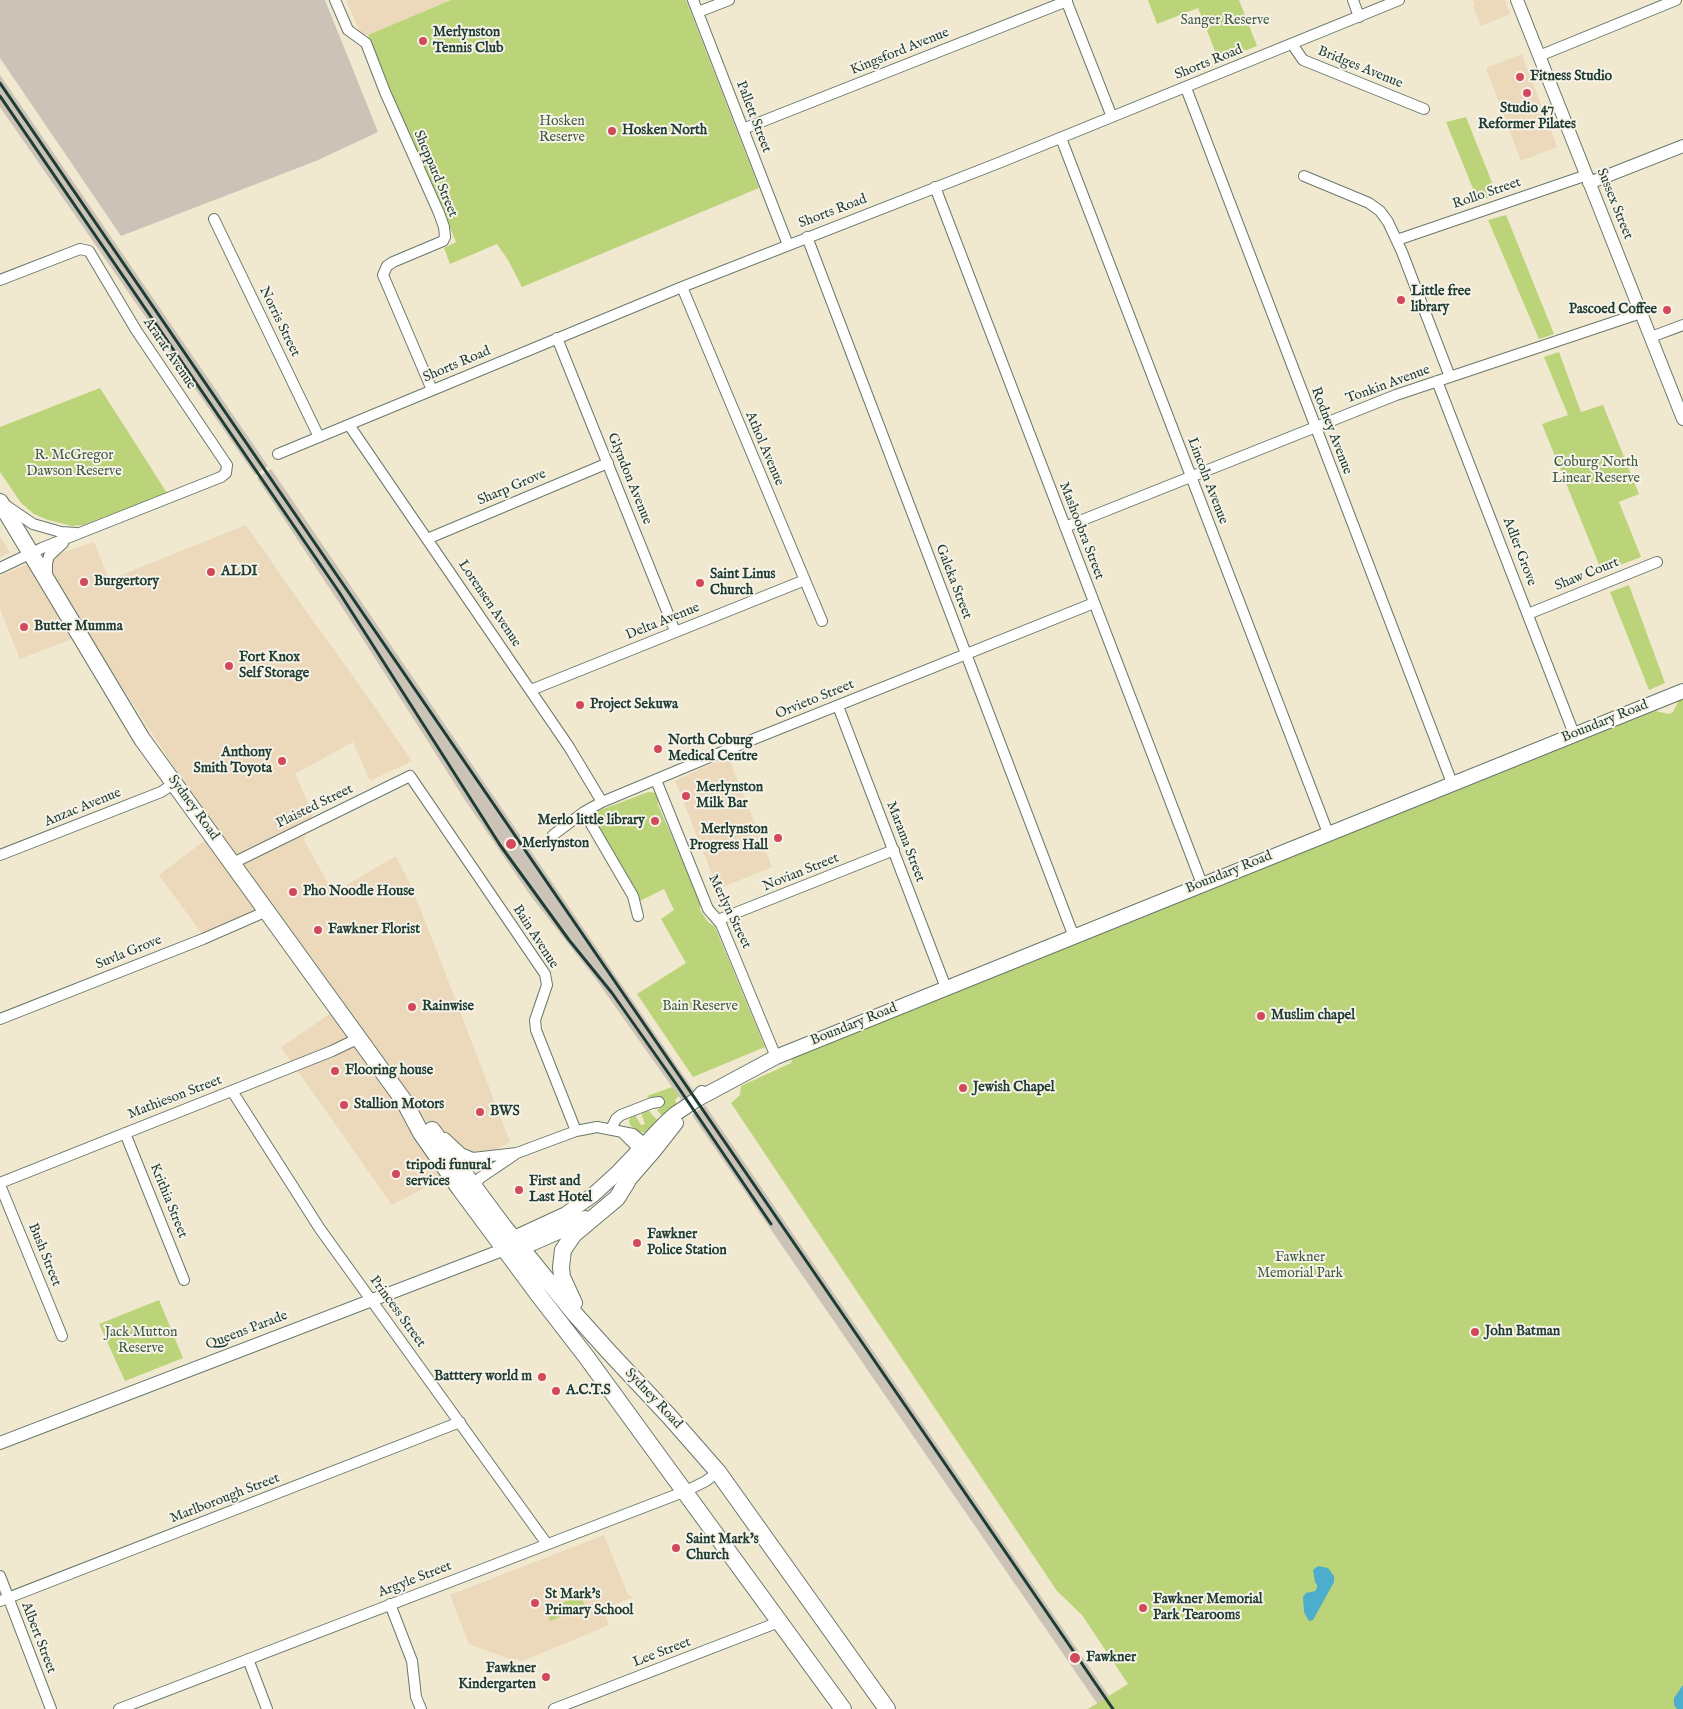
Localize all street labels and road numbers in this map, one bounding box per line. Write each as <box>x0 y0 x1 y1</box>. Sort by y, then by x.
street label: Kingsford Avenue <box>848 25 952 79</box>
street label: Shorts Road <box>1173 42 1245 84</box>
street label: Bridges Avenue <box>1315 43 1405 93</box>
street label: Pallett Street <box>732 79 774 155</box>
street label: Sheppard Street <box>409 128 461 220</box>
street label: Sussex Street <box>1592 166 1636 242</box>
street label: Rollo Street <box>1451 174 1523 214</box>
street label: Shorts Road <box>797 191 869 233</box>
street label: Norris Street <box>255 284 303 360</box>
street label: Ararat Avenue <box>139 315 199 393</box>
street label: Shorts Road <box>421 343 493 387</box>
street label: Tonkin Avenue <box>1344 362 1432 408</box>
street label: Rodney Avenue <box>1307 385 1355 477</box>
street label: Athol Avenue <box>741 409 787 489</box>
street label: Glyndon Avenue <box>603 431 655 527</box>
street label: Lincoln Avenue <box>1183 435 1231 527</box>
street label: Sharp Grove <box>475 466 549 510</box>
street label: Mashoobra Street <box>1055 480 1107 582</box>
street label: Adler Grove <box>1498 516 1540 588</box>
street label: Galeka Street <box>931 542 975 622</box>
street label: Shaw Court <box>1553 555 1621 595</box>
street label: Lorensen Avenue <box>454 557 524 651</box>
street label: Delta Avenue <box>624 600 702 644</box>
street label: Orvieto Street <box>773 677 857 723</box>
street label: Boundary Road <box>1559 697 1651 747</box>
street label: Sydney Road <box>164 772 222 844</box>
street label: Plaisted Street <box>274 781 356 833</box>
street label: Anzac Avenue <box>42 785 124 831</box>
street label: Marama Street <box>882 799 928 885</box>
street label: Boundary Road <box>1183 848 1275 898</box>
street label: Novian Street <box>761 850 841 896</box>
street label: Merlyn Street <box>704 872 754 952</box>
street label: Bain Avenue <box>508 902 562 972</box>
street label: Suvla Grove <box>94 932 164 974</box>
street label: Boundary Road <box>808 1000 900 1050</box>
street label: Mathieson Street <box>126 1072 224 1124</box>
street label: Krithia Street <box>145 1161 191 1241</box>
street label: Bush Street <box>24 1221 64 1289</box>
street label: Princess Street <box>365 1273 429 1351</box>
street label: Queens Parade <box>204 1308 290 1354</box>
street label: Sydney Road <box>621 1365 685 1433</box>
street label: Marlborough Street <box>168 1470 282 1528</box>
street label: Argyle Street <box>376 1558 454 1602</box>
street label: Albert Street <box>17 1600 59 1676</box>
street label: Lee Street <box>631 1634 693 1672</box>

